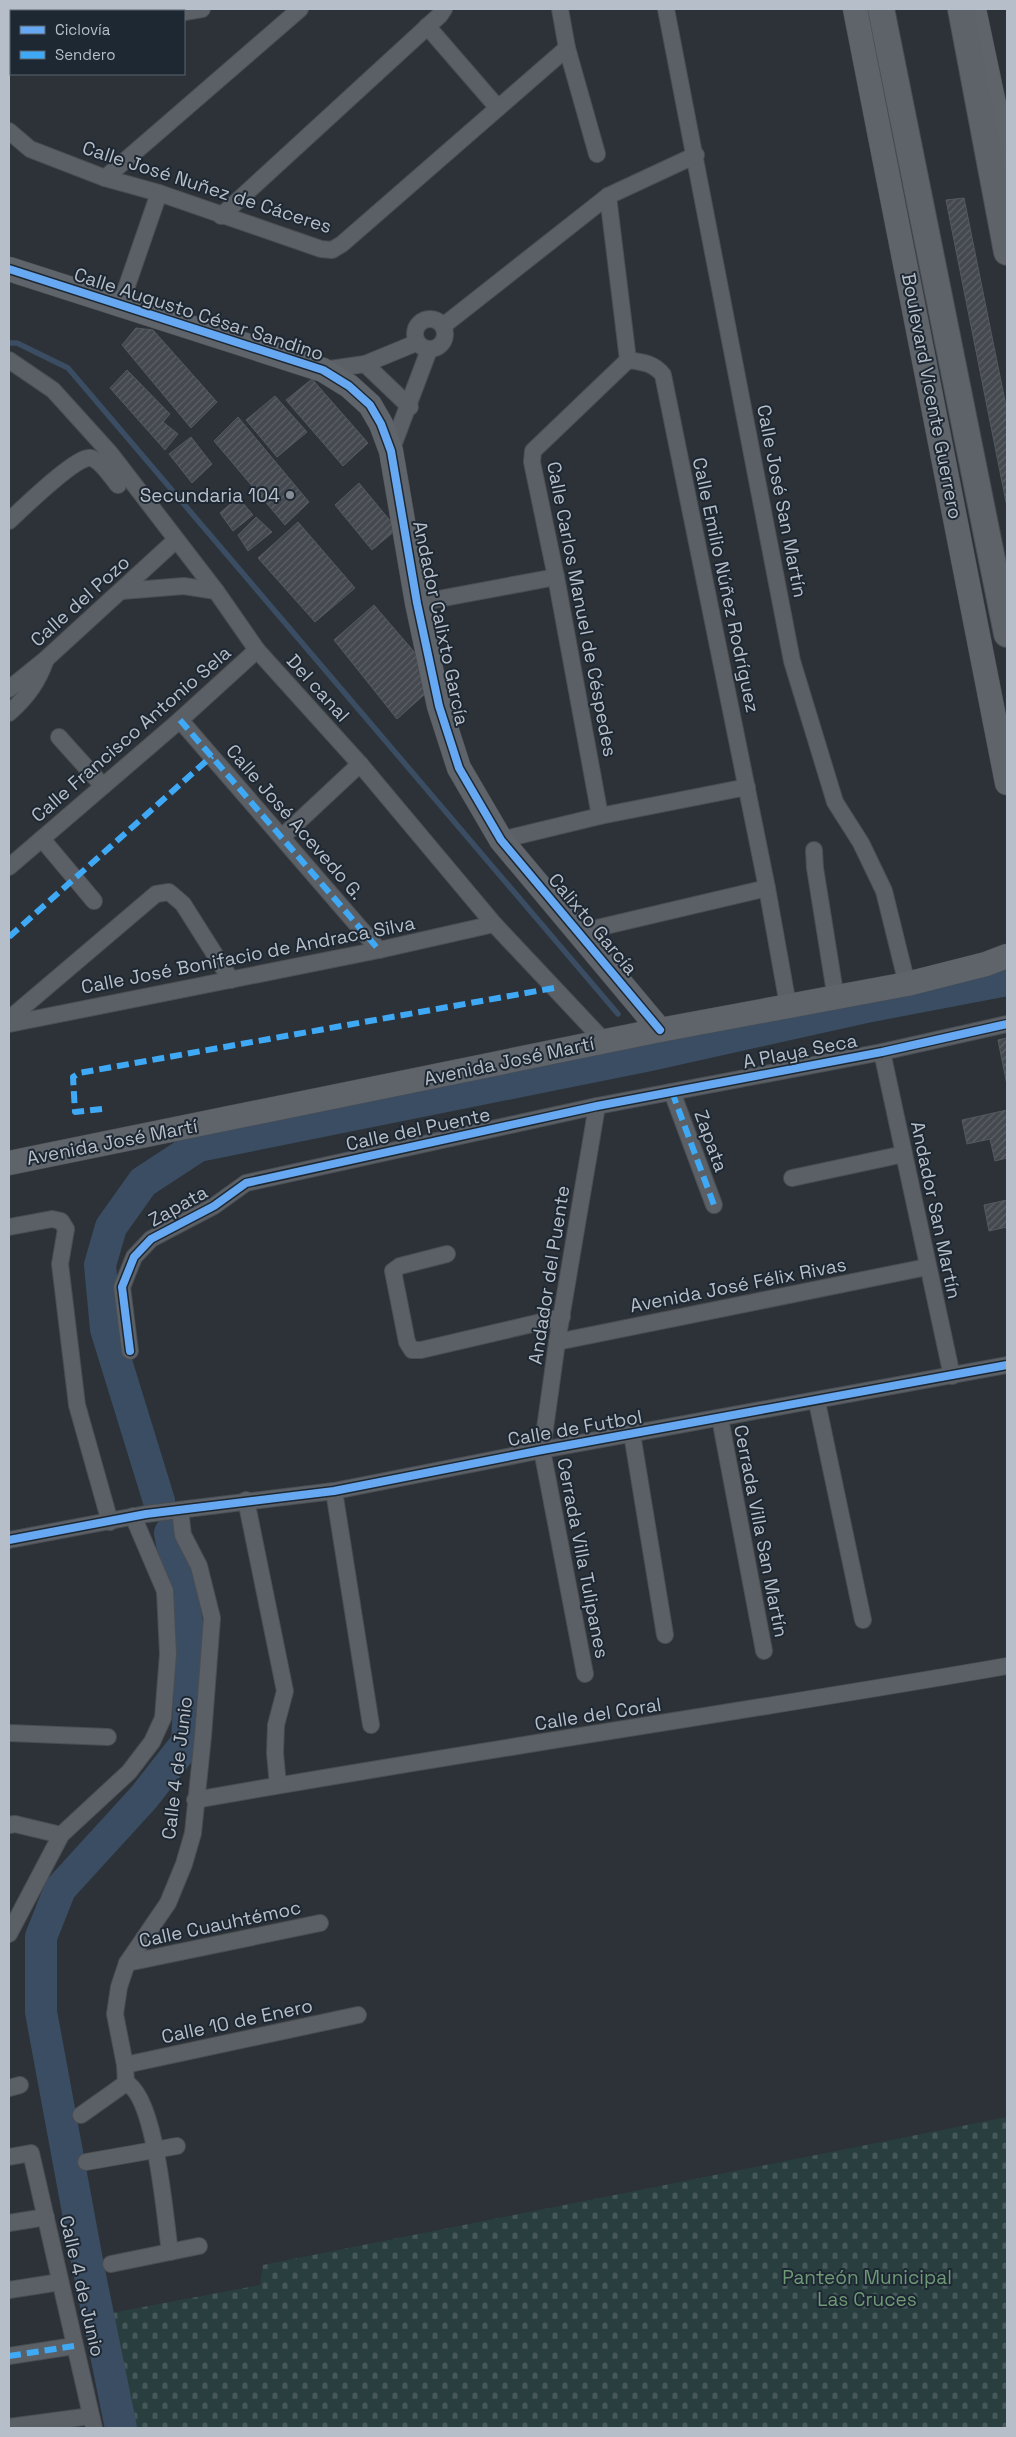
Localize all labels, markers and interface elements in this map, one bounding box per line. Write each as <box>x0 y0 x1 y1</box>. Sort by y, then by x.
legend <box>10 10 185 75</box>
text: Ciclovía <box>55 20 111 39</box>
text: Sendero <box>55 45 115 64</box>
street label: Calle José Nuñez de Cáceres <box>79 135 335 239</box>
street label: Calle Augusto César Sandino <box>71 262 327 366</box>
street label: Boulevard Vicente Guerrero <box>896 271 968 521</box>
street label: Calle José San Martín <box>751 402 813 600</box>
street label: Calle Emilio Núñez Rodríguez <box>687 455 765 715</box>
street label: Calle Carlos Manuel de Céspedes <box>541 459 623 759</box>
place label: Secundaria 104 <box>140 483 280 508</box>
marker: Secundaria 104 <box>284 489 296 501</box>
street label: Andador Calixto García <box>407 518 475 728</box>
street label: Calle del Pozo <box>25 550 135 652</box>
street label: Calle Francisco Antonio Sela <box>26 640 236 828</box>
street label: Del canal <box>281 649 355 727</box>
street label: Calle José Acevedo G. <box>220 739 370 905</box>
street label: Calixto García <box>543 868 643 980</box>
street label: Calle José Bonifacio de Andraca Silva <box>79 910 417 1000</box>
street label: A Playa Seca <box>741 1028 859 1074</box>
street label: Avenida José Martí <box>421 1031 597 1091</box>
street label: Calle del Puente <box>344 1101 492 1157</box>
street label: Zapata <box>688 1107 734 1175</box>
street label: Avenida José Martí <box>24 1113 200 1171</box>
street label: Andador San Martín <box>905 1119 967 1301</box>
street label: Zapata <box>144 1180 212 1232</box>
street label: Andador del Puente <box>523 1184 575 1366</box>
street label: Avenida José Félix Rivas <box>628 1252 848 1318</box>
street label: Calle de Futbol <box>506 1404 644 1452</box>
street label: Cerrada Villa San Martín <box>728 1423 794 1639</box>
street label: Cerrada Villa Tulipanes <box>551 1456 615 1660</box>
street label: Calle del Coral <box>533 1692 663 1736</box>
street label: Calle 4 de Junio <box>156 1695 198 1841</box>
street label: Calle Cuauhtémoc <box>137 1895 303 1953</box>
street label: Calle 10 de Enero <box>159 1993 315 2049</box>
street label: Calle 4 de Junio <box>54 2213 110 2359</box>
park label: Panteón Municipal Las Cruces <box>782 2265 952 2312</box>

